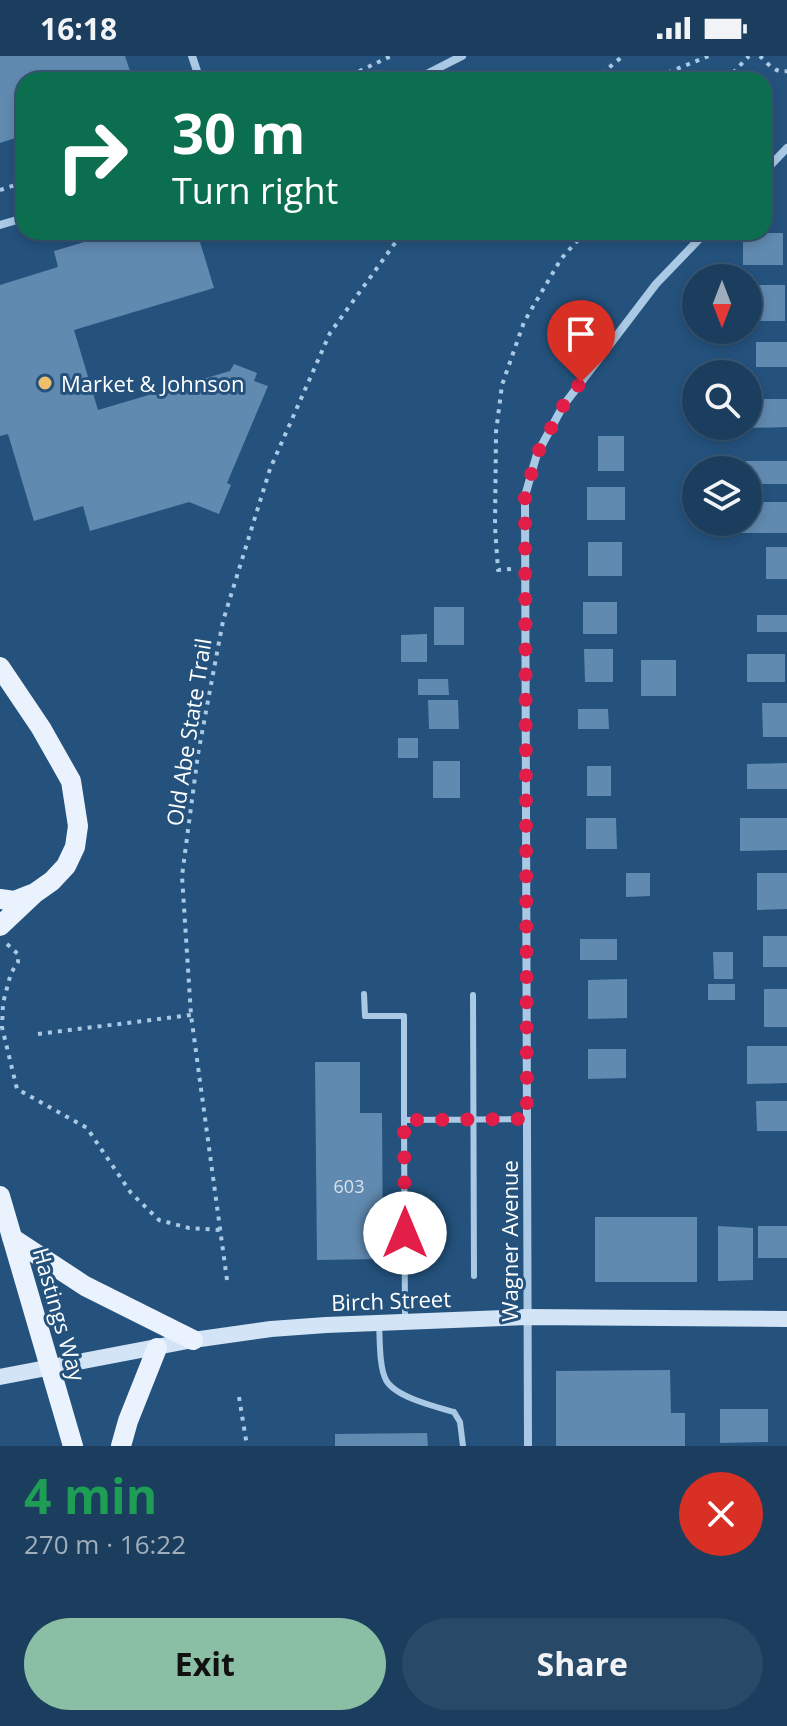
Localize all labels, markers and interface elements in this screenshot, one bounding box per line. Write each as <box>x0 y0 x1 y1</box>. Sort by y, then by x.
text: 16:18 <box>40 8 117 49</box>
text: 30 m <box>172 94 306 170</box>
icon: right <box>40 104 144 208</box>
text: Turn right <box>172 166 338 215</box>
north arrow <box>682 264 762 344</box>
map controls <box>682 264 762 536</box>
pin <box>547 300 615 382</box>
icon: arrive <box>559 312 603 356</box>
button: search <box>682 360 762 440</box>
place label: Market & Johnson <box>61 368 245 398</box>
marker: Market & Johnson <box>36 374 54 392</box>
button: layers <box>682 456 762 536</box>
street label: Old Abe State Trail <box>158 636 218 828</box>
street label: Wagner Avenue <box>494 1160 524 1322</box>
house number: 603 <box>334 1174 364 1198</box>
position arrow <box>363 1191 447 1275</box>
street label: Hastings Way <box>27 1244 94 1385</box>
street label: Birch Street <box>331 1283 452 1317</box>
text: 4 min <box>24 1463 157 1528</box>
button: close <box>679 1472 763 1556</box>
text: 270 m · 16:22 <box>24 1526 186 1562</box>
button: Exit <box>24 1618 386 1710</box>
button: Share <box>402 1618 763 1710</box>

